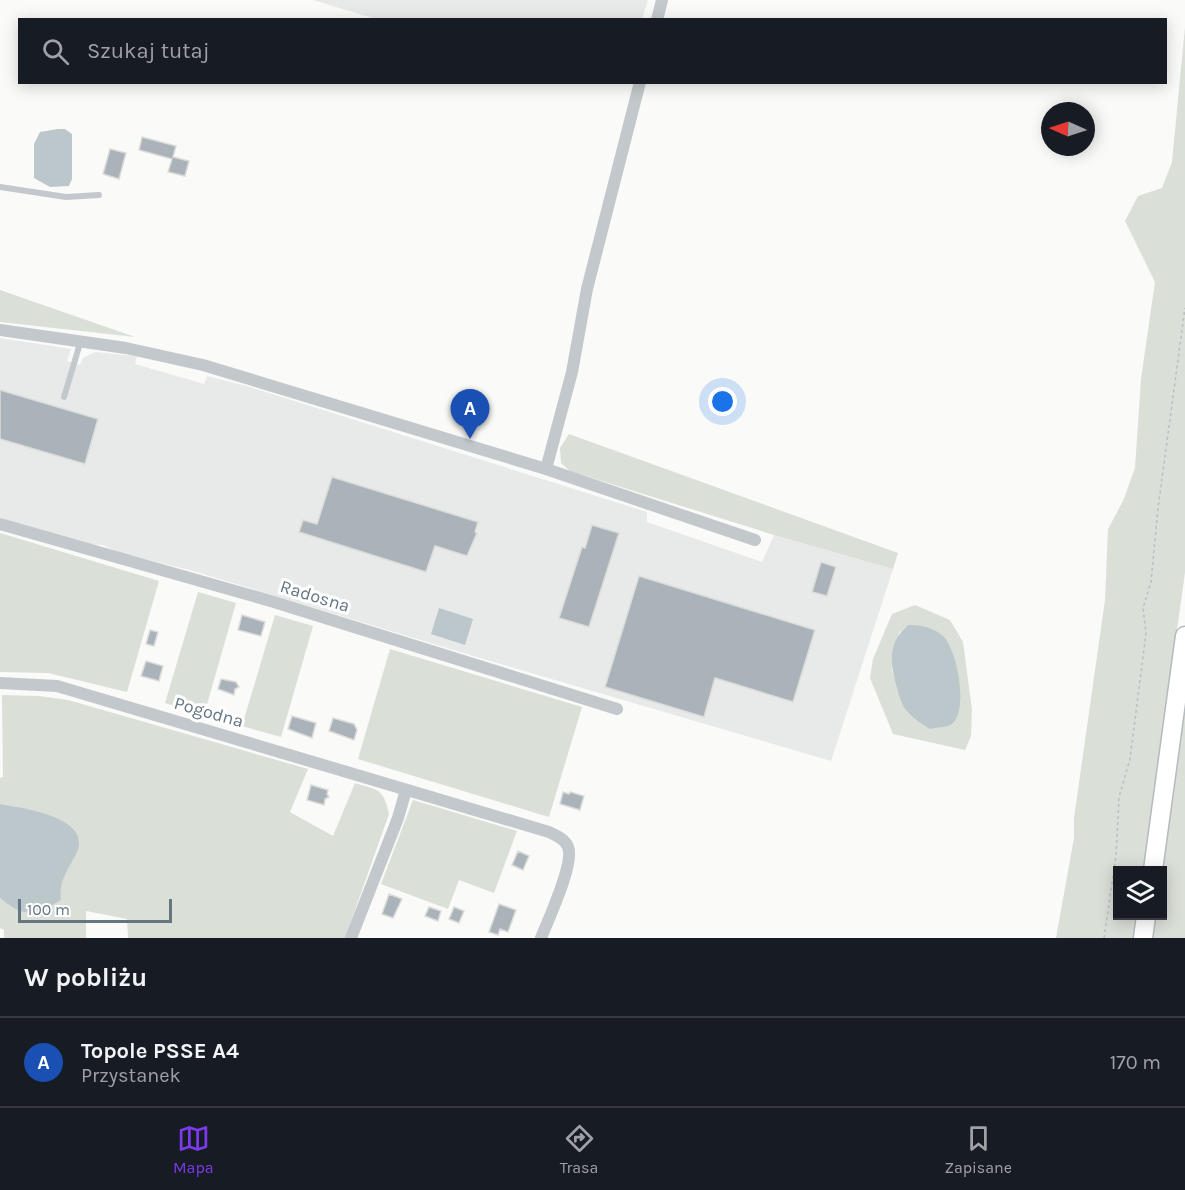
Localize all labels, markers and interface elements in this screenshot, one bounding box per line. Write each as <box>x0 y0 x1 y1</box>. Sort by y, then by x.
search box <box>18 18 1167 84</box>
icon: search <box>39 35 72 68</box>
text: Szukaj tutaj <box>87 38 210 64</box>
north arrow <box>1041 102 1095 156</box>
your location <box>708 387 737 416</box>
pin: A <box>450 390 490 439</box>
street label: Radosna <box>278 575 352 617</box>
street label: Pogodna <box>172 692 246 732</box>
map controls <box>1113 866 1167 920</box>
button: layers <box>1113 866 1167 920</box>
scale bar <box>18 896 172 924</box>
text: 100 m <box>27 900 70 919</box>
text: W pobliżu <box>24 962 147 993</box>
text: Topole PSSE A4 <box>81 1038 239 1064</box>
text: A <box>37 1051 50 1074</box>
text: 170 m <box>1110 1051 1161 1074</box>
text: Przystanek <box>81 1064 181 1087</box>
tab: Mapa <box>173 1122 214 1177</box>
tab: Trasa <box>560 1122 598 1177</box>
tab: Zapisane <box>944 1122 1012 1177</box>

